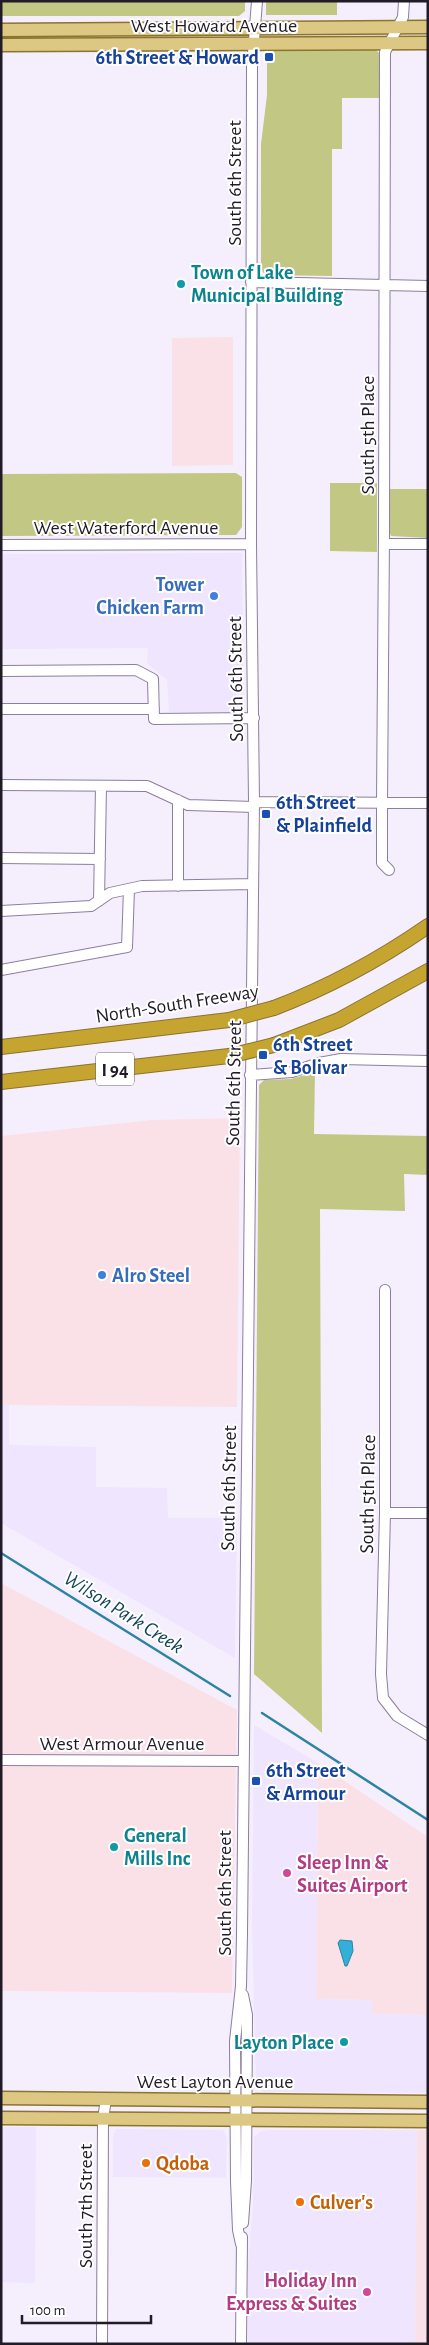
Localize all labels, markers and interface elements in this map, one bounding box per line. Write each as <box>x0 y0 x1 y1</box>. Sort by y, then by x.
street label: West Howard Avenue <box>131 16 297 36</box>
place label: 6th Street & Howard <box>95 48 259 68</box>
marker: 6th Street & Howard <box>263 51 275 63</box>
street label: South 6th Street <box>225 120 245 246</box>
place label: Town of Lake Municipal Building <box>191 263 344 306</box>
marker: Town of Lake Municipal Building <box>175 278 187 290</box>
street label: South 5th Place <box>358 375 378 495</box>
street label: West Waterford Avenue <box>34 518 218 538</box>
place label: Tower Chicken Farm <box>96 575 204 618</box>
marker: Tower Chicken Farm <box>208 590 220 602</box>
street label: South 6th Street <box>225 615 247 742</box>
place label: 6th Street & Plainfield <box>276 793 372 836</box>
marker: 6th Street & Plainfield <box>260 808 272 820</box>
street label: North-South Freeway <box>94 981 261 1027</box>
street label: South 6th Street <box>223 1019 245 1146</box>
place label: 6th Street & Bolivar <box>273 1035 353 1078</box>
marker: 6th Street & Bolivar <box>257 1049 269 1061</box>
road number: I 94 <box>96 1052 134 1086</box>
place label: Alro Steel <box>112 1266 190 1286</box>
marker: Alro Steel <box>96 1269 108 1281</box>
street label: South 6th Street <box>218 1424 240 1551</box>
street label: South 5th Place <box>357 1434 379 1554</box>
water label: Wilson Park Creek <box>60 1567 188 1658</box>
street label: West Armour Avenue <box>40 1734 204 1754</box>
place label: 6th Street & Armour <box>266 1761 346 1804</box>
marker: 6th Street & Armour <box>250 1775 262 1787</box>
place label: General Mills Inc <box>124 1826 191 1869</box>
street label: South 6th Street <box>215 1830 235 1956</box>
marker: General Mills Inc <box>108 1841 120 1853</box>
place label: Sleep Inn & Suites Airport <box>297 1853 408 1896</box>
marker: Sleep Inn & Suites Airport <box>281 1867 293 1879</box>
place label: Layton Place <box>234 2033 334 2053</box>
marker: Layton Place <box>338 2036 350 2048</box>
street label: West Layton Avenue <box>137 2072 293 2092</box>
street label: South 7th Street <box>76 2143 96 2268</box>
place label: Qdoba <box>156 2154 210 2175</box>
marker: Qdoba <box>140 2157 152 2169</box>
place label: Culver's <box>310 2193 373 2213</box>
marker: Culver's <box>294 2196 306 2208</box>
place label: Holiday Inn Express & Suites <box>226 2271 357 2314</box>
marker: Holiday Inn Express & Suites <box>361 2286 373 2298</box>
scale bar <box>22 2292 151 2324</box>
text: 100 m <box>30 2303 65 2318</box>

